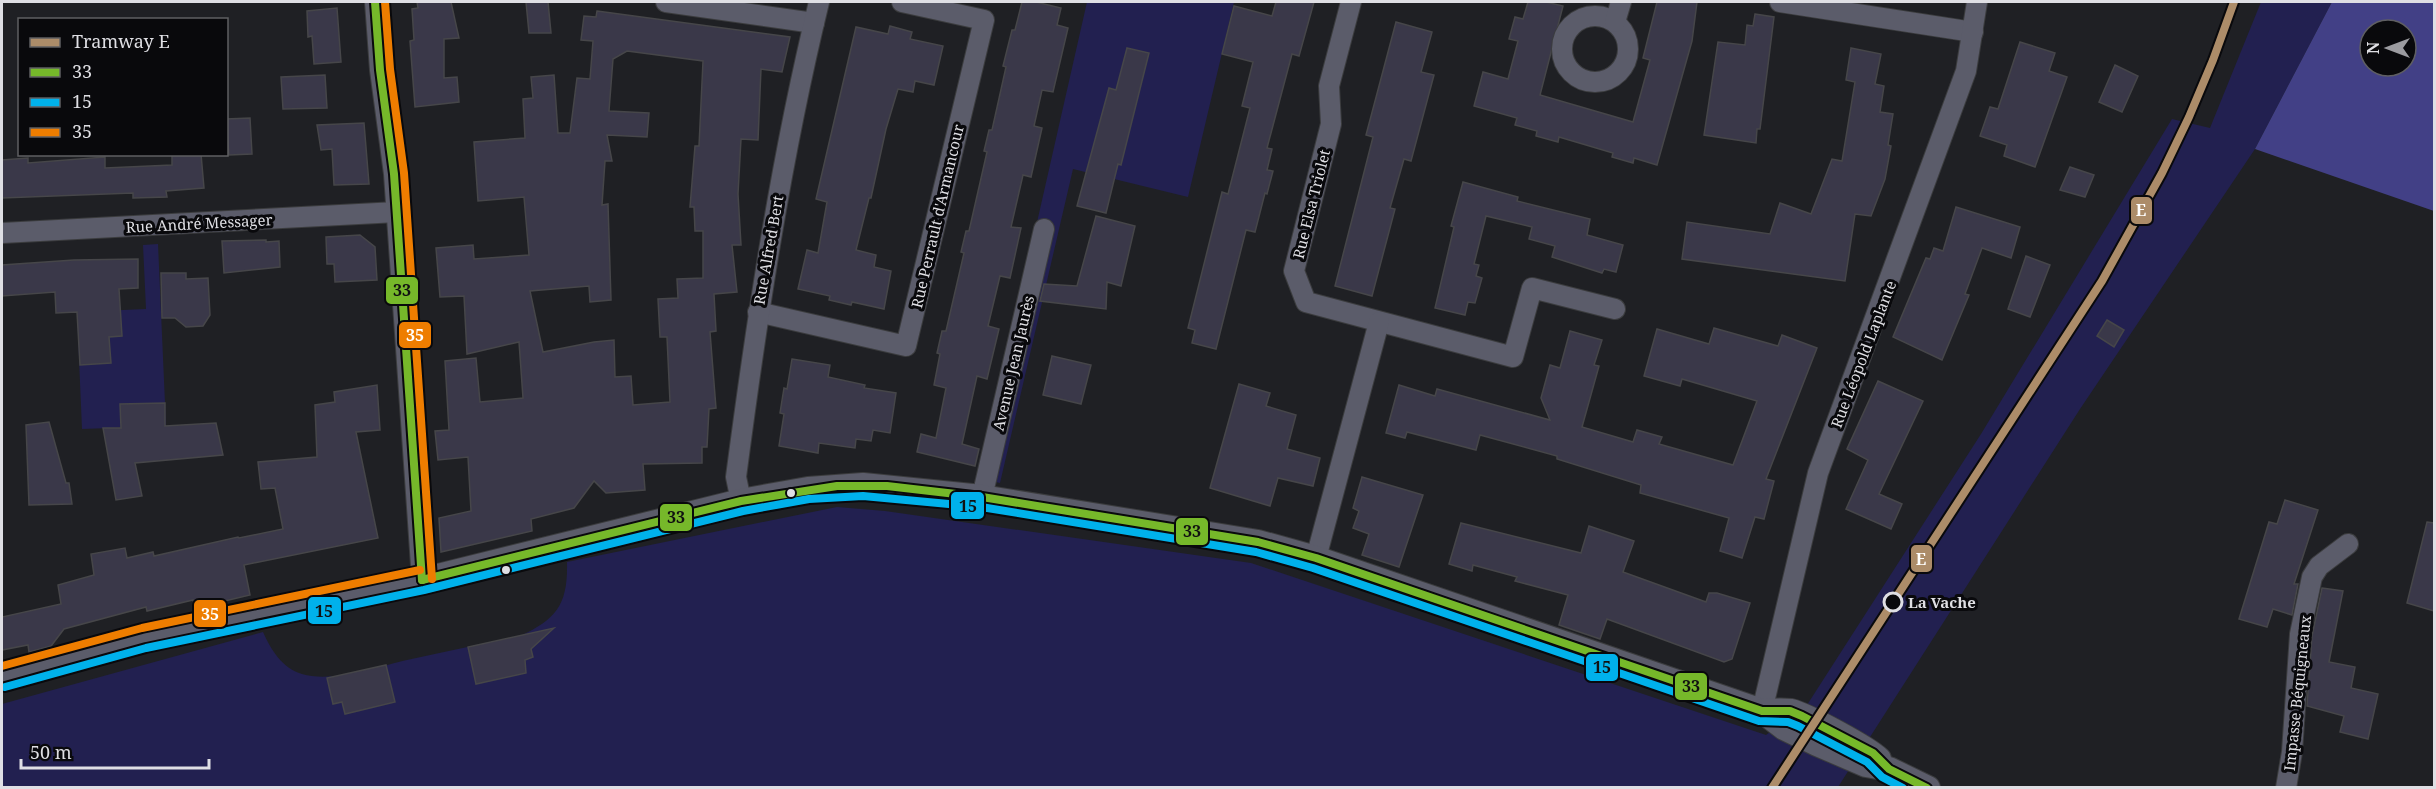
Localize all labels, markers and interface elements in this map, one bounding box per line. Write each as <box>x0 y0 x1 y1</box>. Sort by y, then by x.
legend <box>18 18 228 156</box>
north arrow <box>2358 18 2418 78</box>
text: Tramway E <box>72 29 170 53</box>
text: N <box>2362 41 2384 54</box>
text: 33 <box>72 59 92 83</box>
text: 15 <box>72 89 92 113</box>
text: 35 <box>72 119 92 143</box>
street label: Rue Perrault d'Armancour <box>906 122 968 310</box>
street label: Rue Elsa Triolet <box>1288 147 1334 261</box>
street label: Rue Alfred Bert <box>749 194 787 306</box>
line badge: E <box>2130 196 2153 225</box>
text: E <box>2136 199 2146 221</box>
street label: Rue André Messager <box>125 209 273 237</box>
line badge: 33 <box>385 276 419 305</box>
street label: Rue Léopold Laplante <box>1826 278 1900 430</box>
text: 33 <box>393 279 411 301</box>
street label: Avenue Jean Jaurès <box>988 293 1038 433</box>
line badge: 35 <box>398 321 432 349</box>
text: 35 <box>406 324 424 346</box>
unlabelled marker <box>785 487 797 499</box>
line badge: 15 <box>950 491 985 520</box>
text: 15 <box>959 495 977 517</box>
line badge: 33 <box>659 503 693 532</box>
text: 33 <box>667 506 685 528</box>
line badge: 33 <box>1175 517 1209 546</box>
text: 33 <box>1183 520 1201 542</box>
line badge: E <box>1910 544 1933 573</box>
text: E <box>1916 548 1926 570</box>
unlabelled marker <box>500 564 512 576</box>
marker: La Vache <box>1883 592 1903 612</box>
place label: La Vache <box>1908 592 1976 612</box>
line badge: 15 <box>307 596 342 625</box>
line badge: 35 <box>193 599 227 628</box>
text: 15 <box>315 600 333 622</box>
text: 35 <box>201 603 219 625</box>
street label: Impasse Béquigneaux <box>2279 614 2315 772</box>
line badge: 15 <box>1585 653 1619 682</box>
text: 15 <box>1593 656 1611 678</box>
line badge: 33 <box>1674 672 1708 701</box>
text: 33 <box>1682 675 1700 697</box>
scale bar <box>21 732 208 770</box>
text: 50 m <box>30 740 72 764</box>

